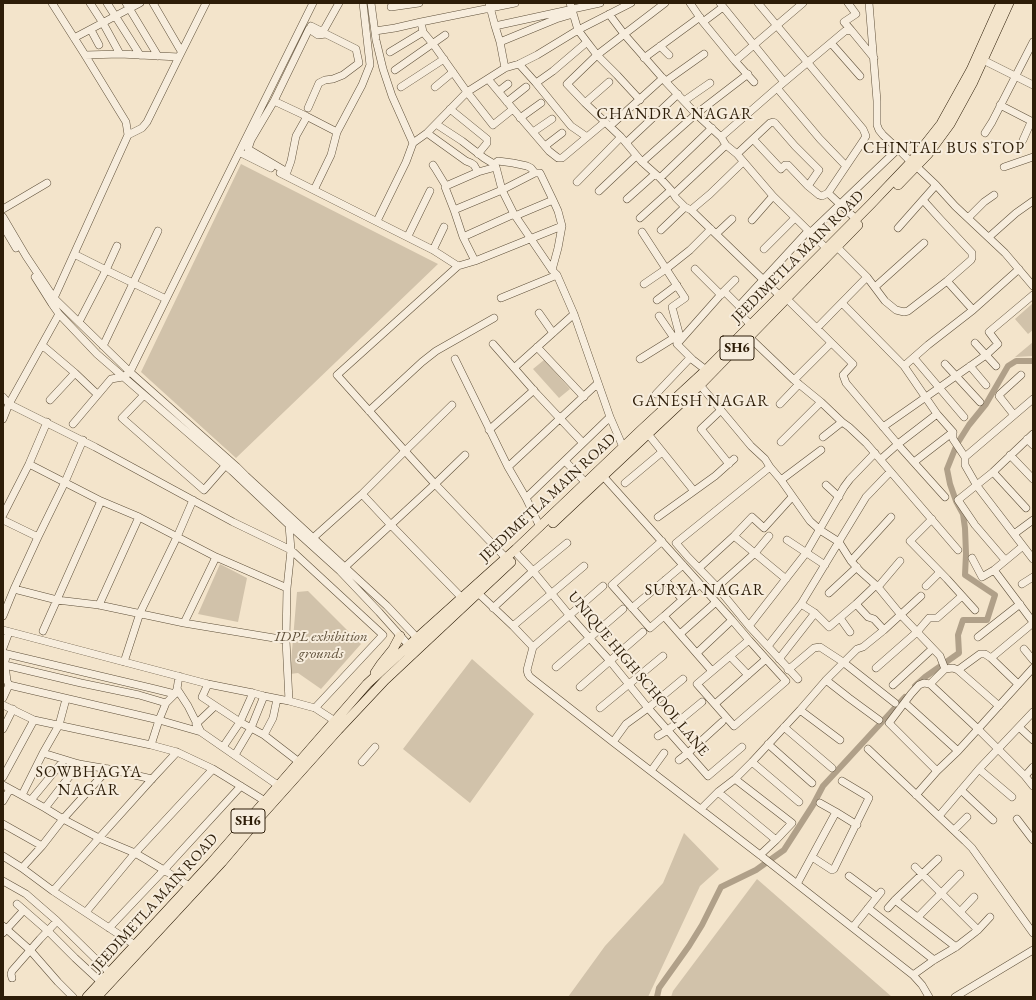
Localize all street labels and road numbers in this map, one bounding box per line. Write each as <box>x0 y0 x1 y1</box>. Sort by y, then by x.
street label: JEEDIMETLA MAIN ROAD <box>728 187 868 327</box>
road number: SH6 <box>720 336 754 360</box>
street label: JEEDIMETLA MAIN ROAD <box>476 430 620 566</box>
street label: UNIQUE HIGH SCHOOL LANE <box>564 588 712 760</box>
road number: SH6 <box>231 809 265 833</box>
street label: JEEDIMETLA MAIN ROAD <box>88 830 222 976</box>

